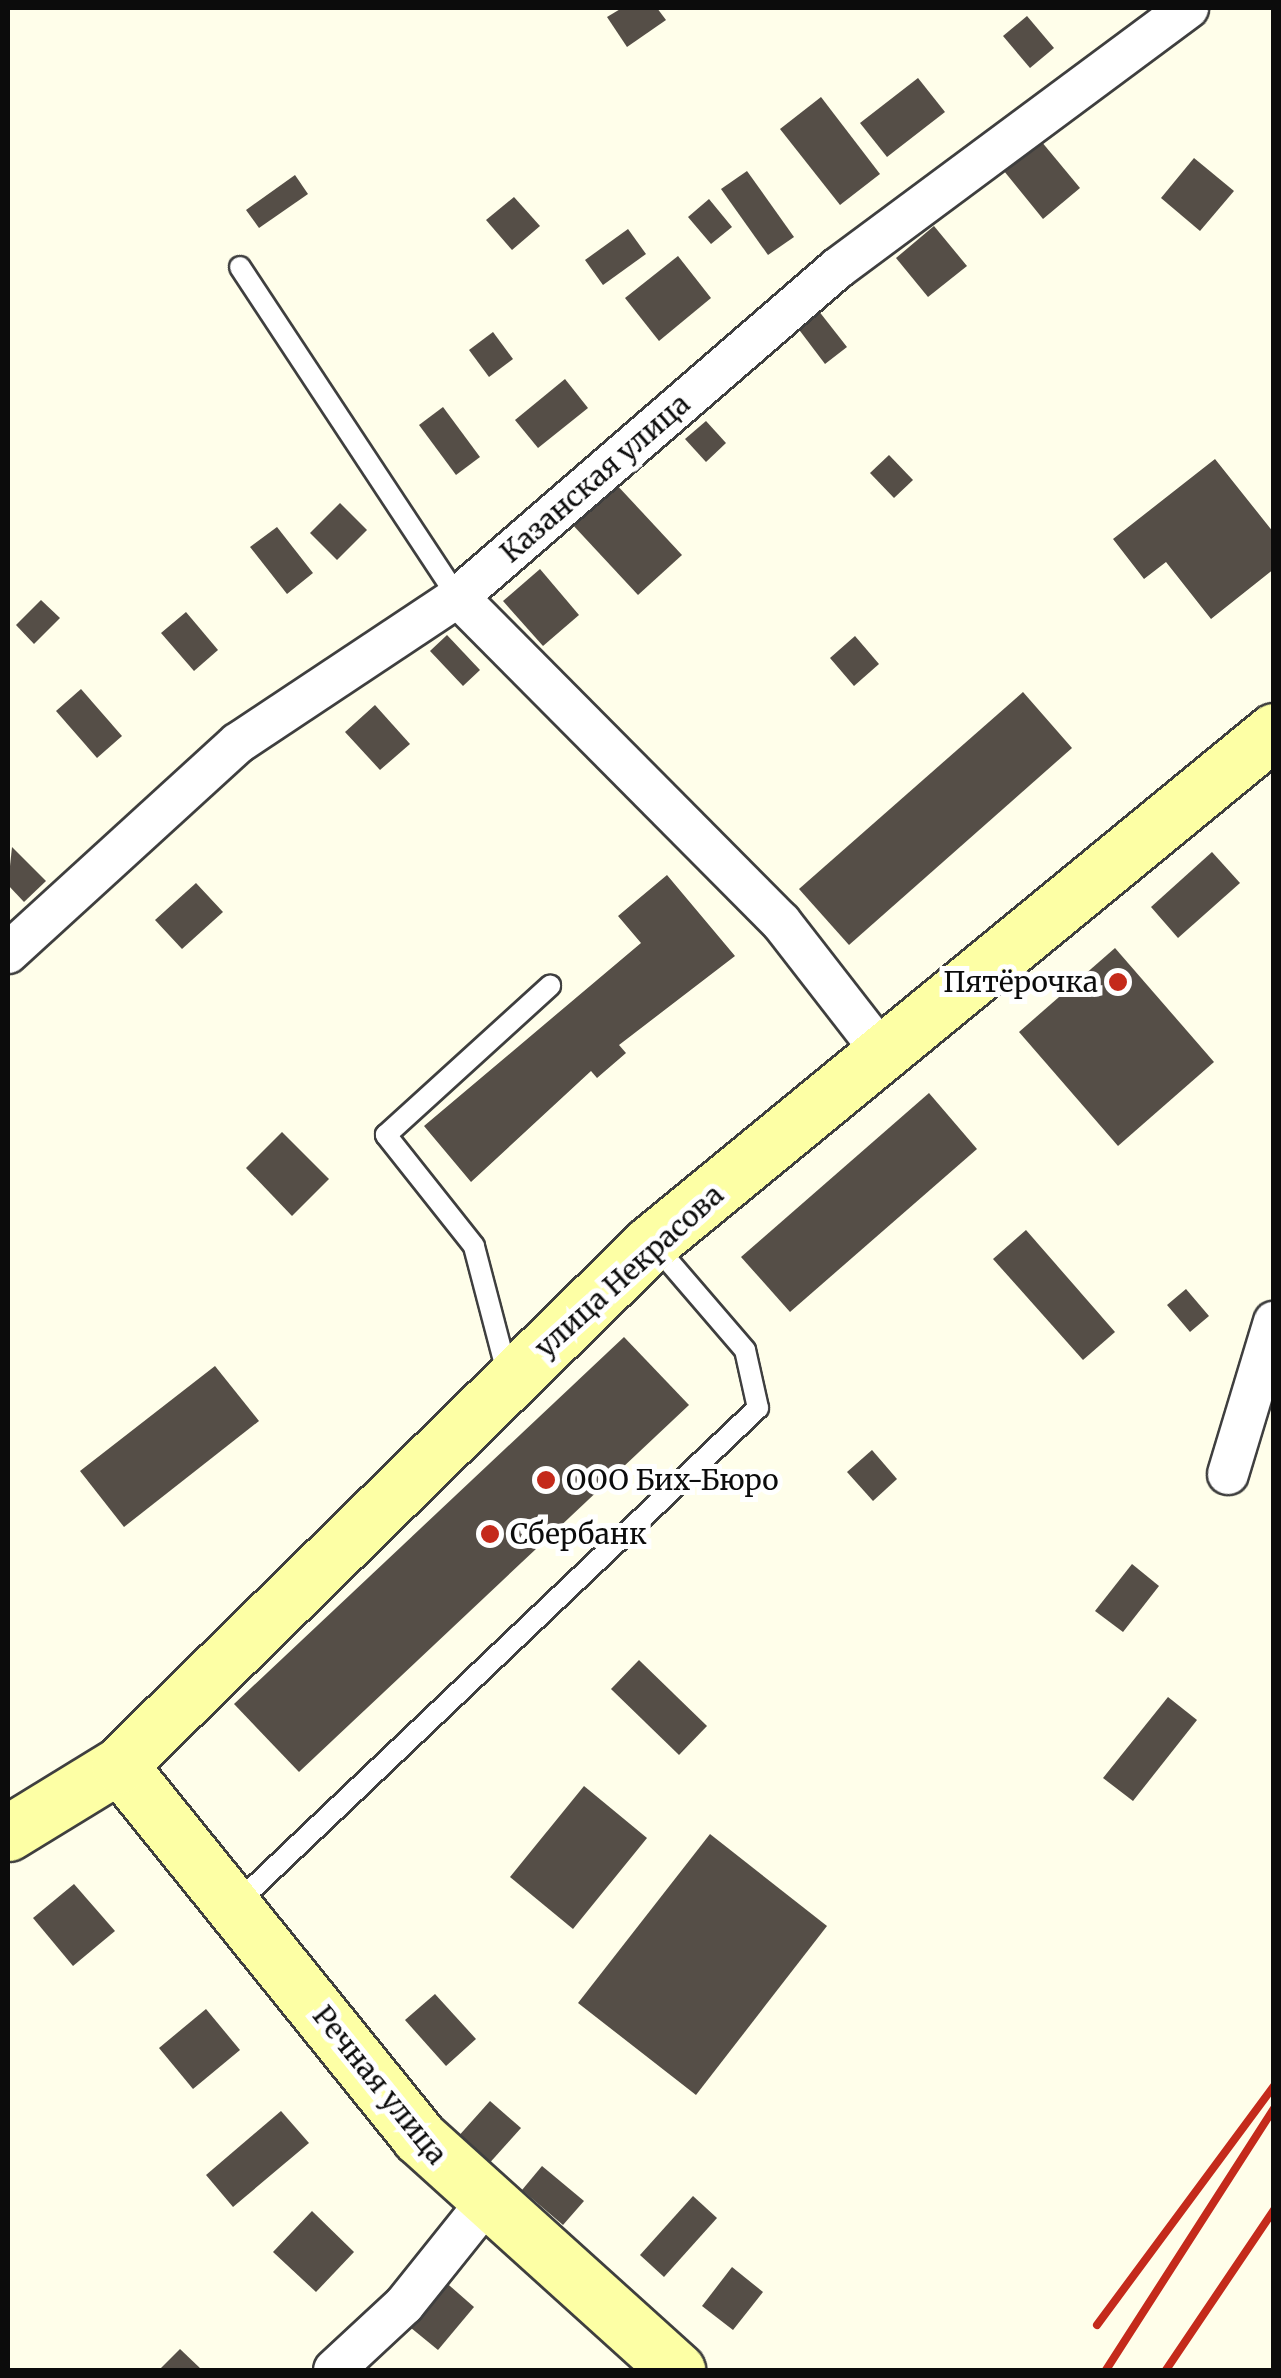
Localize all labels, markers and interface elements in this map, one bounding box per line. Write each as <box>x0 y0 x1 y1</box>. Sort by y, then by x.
street label: Казанская улица <box>494 387 696 569</box>
place label: Пятёрочка <box>943 965 1098 999</box>
marker: Пятёрочка <box>1107 971 1129 993</box>
street label: улица Некрасова <box>528 1178 730 1364</box>
place label: ООО Бих-Бюро <box>566 1463 779 1497</box>
marker: ООО Бих-Бюро <box>535 1469 557 1491</box>
place label: Сбербанк <box>510 1517 647 1551</box>
marker: Сбербанк <box>479 1523 501 1545</box>
street label: Речная улица <box>306 1999 454 2171</box>

